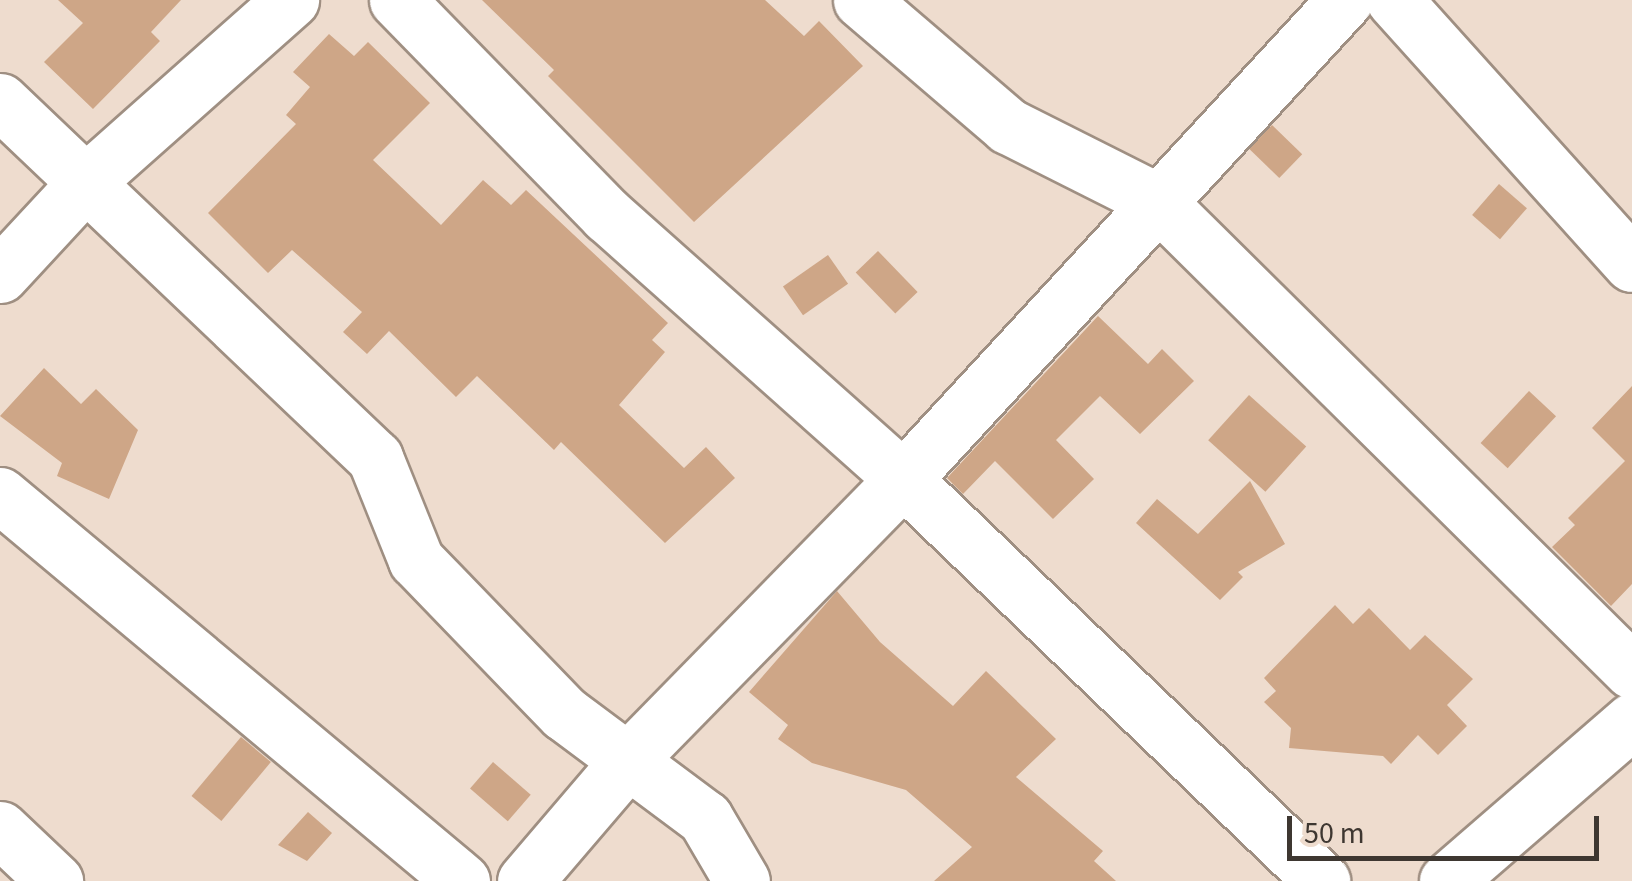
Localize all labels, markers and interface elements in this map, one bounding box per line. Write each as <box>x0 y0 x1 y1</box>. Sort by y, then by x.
scale bar <box>1292 796 1604 858</box>
text: 50 m <box>1304 812 1365 855</box>

